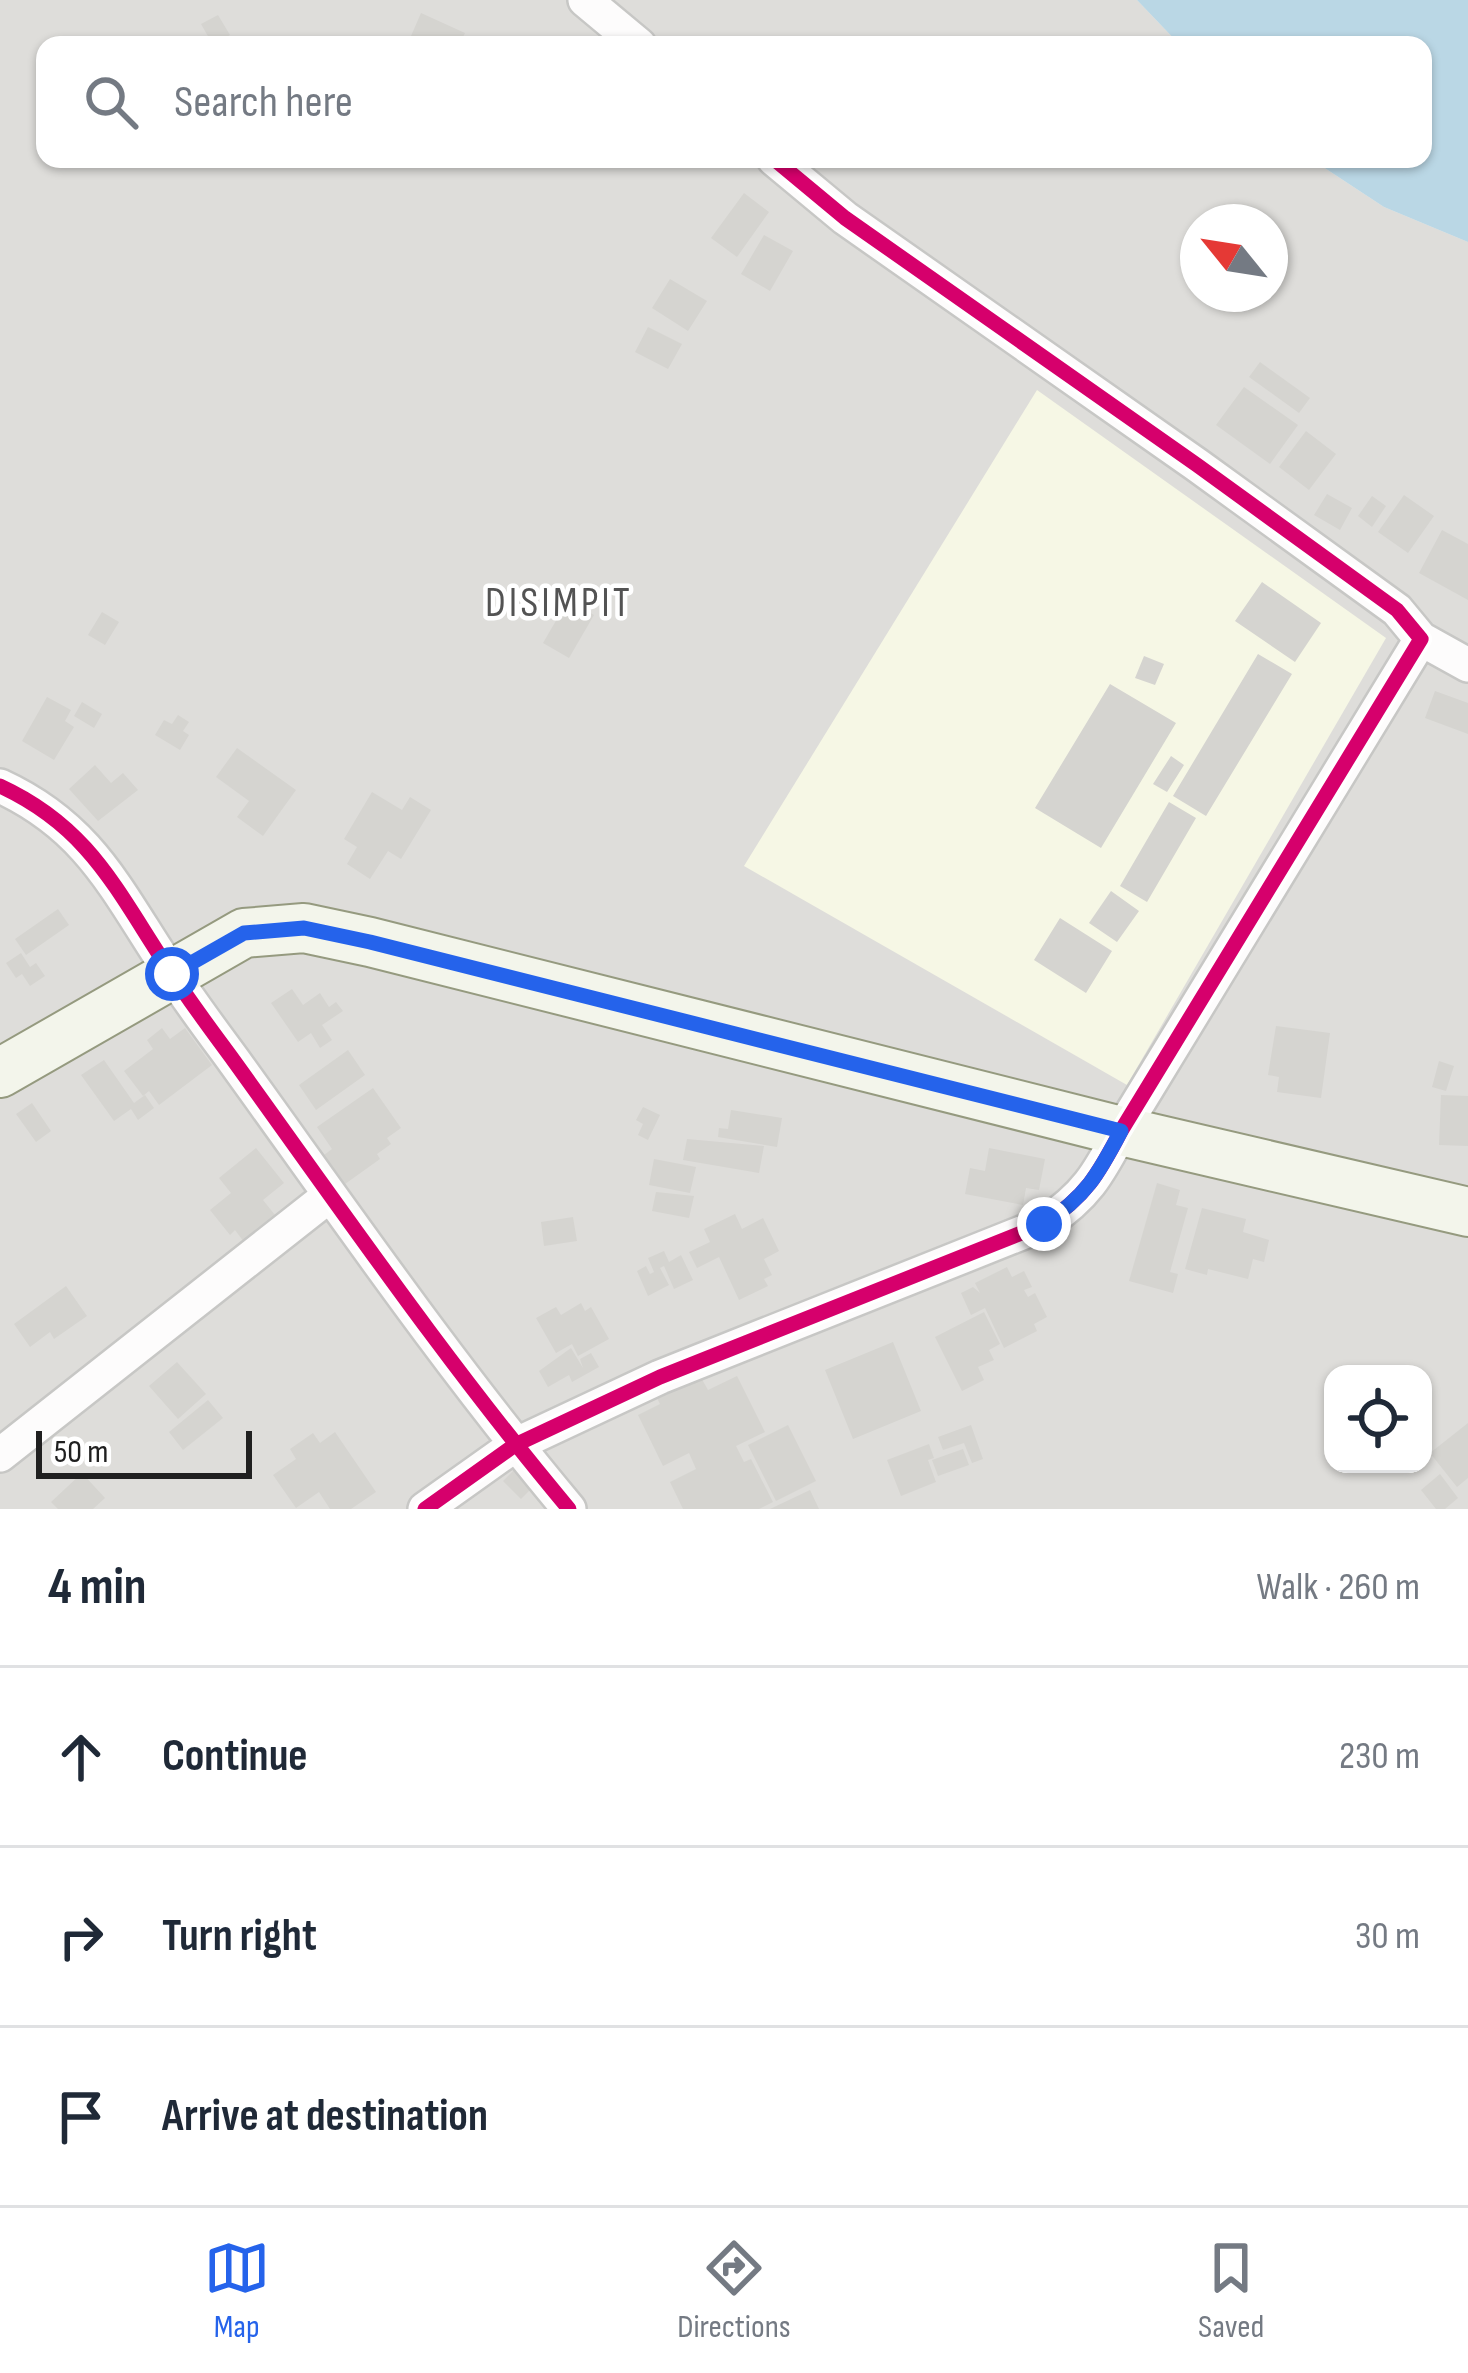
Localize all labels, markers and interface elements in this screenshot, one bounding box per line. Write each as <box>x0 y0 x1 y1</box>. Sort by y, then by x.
search box <box>36 36 1432 168</box>
icon: search <box>78 69 144 135</box>
text: Search here <box>174 75 353 130</box>
north arrow <box>1180 204 1288 312</box>
district label: DISIMPIT <box>485 578 633 629</box>
route start <box>145 947 199 1001</box>
route end <box>1017 1197 1071 1251</box>
map controls <box>1324 1365 1432 1473</box>
button: locate <box>1324 1365 1432 1473</box>
scale bar <box>36 1425 252 1478</box>
text: 50 m <box>54 1432 108 1472</box>
text: 4 min <box>48 1557 147 1618</box>
text: Walk · 260 m <box>1257 1564 1420 1611</box>
icon: ahead <box>48 1724 114 1790</box>
text: Continue <box>162 1729 308 1784</box>
text: 230 m <box>1339 1733 1420 1780</box>
icon: right <box>48 1904 114 1970</box>
text: Turn right <box>162 1909 317 1964</box>
text: 30 m <box>1355 1913 1420 1960</box>
icon: arrive <box>48 2084 114 2150</box>
text: Arrive at destination <box>162 2089 488 2144</box>
tab: Map <box>204 2235 270 2347</box>
tab: Directions <box>677 2235 791 2347</box>
tab: Saved <box>1198 2235 1264 2347</box>

